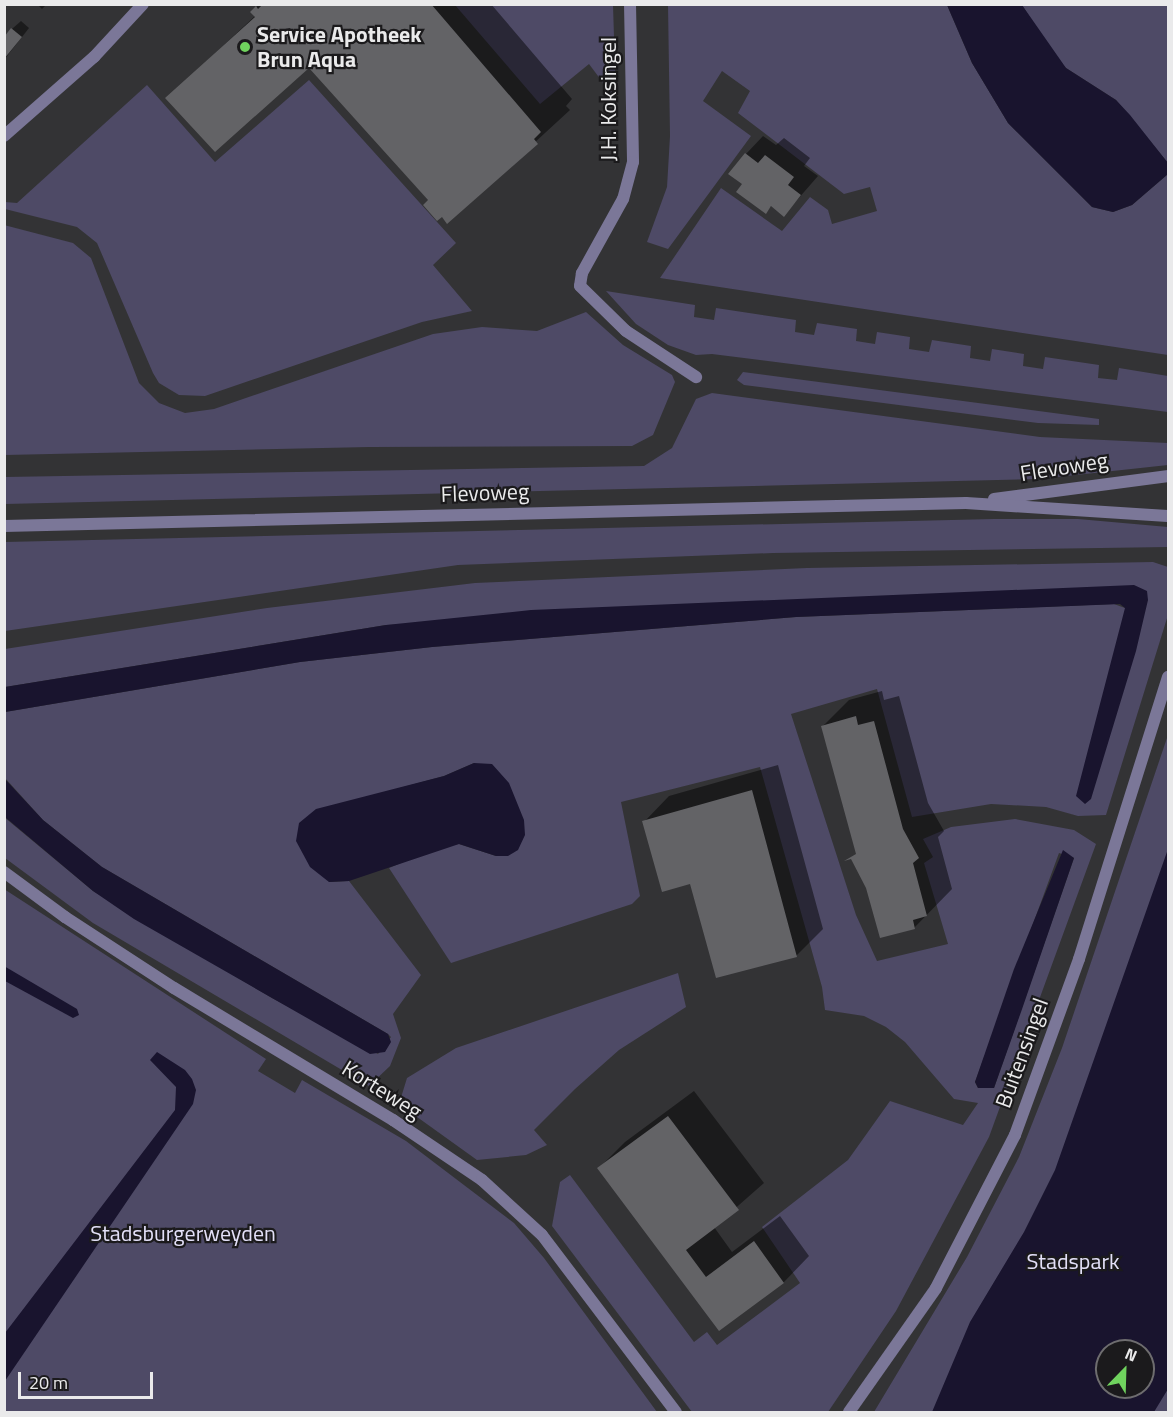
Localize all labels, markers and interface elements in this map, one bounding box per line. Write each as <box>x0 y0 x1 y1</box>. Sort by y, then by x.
place label: Service Apotheek Brun Aqua <box>257 21 422 72</box>
street label: J.H. Koksingel <box>596 37 622 161</box>
marker: Service Apotheek Brun Aqua <box>238 40 252 54</box>
street label: Flevoweg <box>1018 447 1110 487</box>
street label: Flevoweg <box>440 478 530 508</box>
street label: Buitensingel <box>990 994 1054 1112</box>
street label: Korteweg <box>337 1055 427 1125</box>
park label: Stadsburgerweyden <box>90 1221 276 1247</box>
park label: Stadspark <box>1026 1249 1120 1275</box>
north arrow <box>1095 1339 1155 1399</box>
text: N <box>1121 1341 1141 1367</box>
scale bar <box>21 1360 156 1398</box>
text: 20 m <box>29 1369 68 1396</box>

